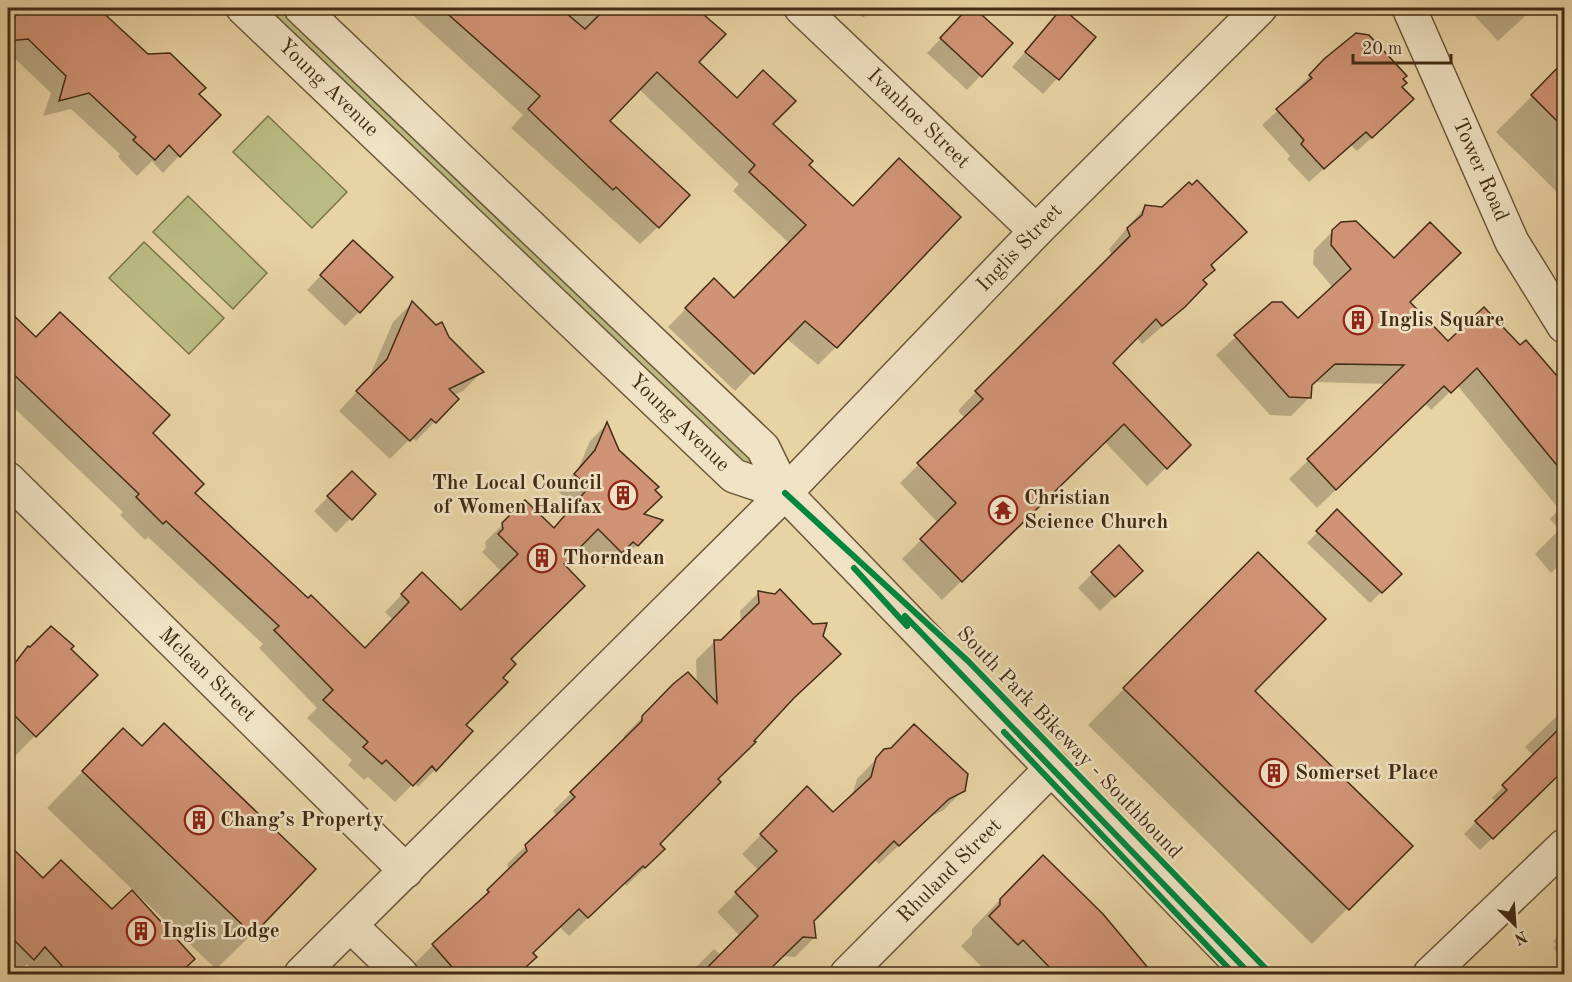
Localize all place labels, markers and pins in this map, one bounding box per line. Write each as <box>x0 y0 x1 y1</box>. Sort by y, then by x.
building icon: Inglis Square <box>1342 304 1374 336</box>
place label: Inglis Square <box>1379 310 1504 331</box>
place label: The Local Council of Women Halifax <box>432 473 602 518</box>
building icon: The Local Council of Women Halifax <box>607 479 639 511</box>
place label: Christian Science Church <box>1024 488 1168 533</box>
temple icon: Christian Science Church <box>987 494 1019 526</box>
building icon: Thorndean <box>526 542 558 574</box>
place label: Thorndean <box>563 548 665 569</box>
building icon: Somerset Place <box>1258 757 1290 789</box>
place label: Somerset Place <box>1295 763 1439 784</box>
building icon: Chang’s Property <box>183 804 215 836</box>
place label: Chang’s Property <box>220 810 384 831</box>
building icon: Inglis Lodge <box>125 915 157 947</box>
place label: Inglis Lodge <box>162 921 280 942</box>

